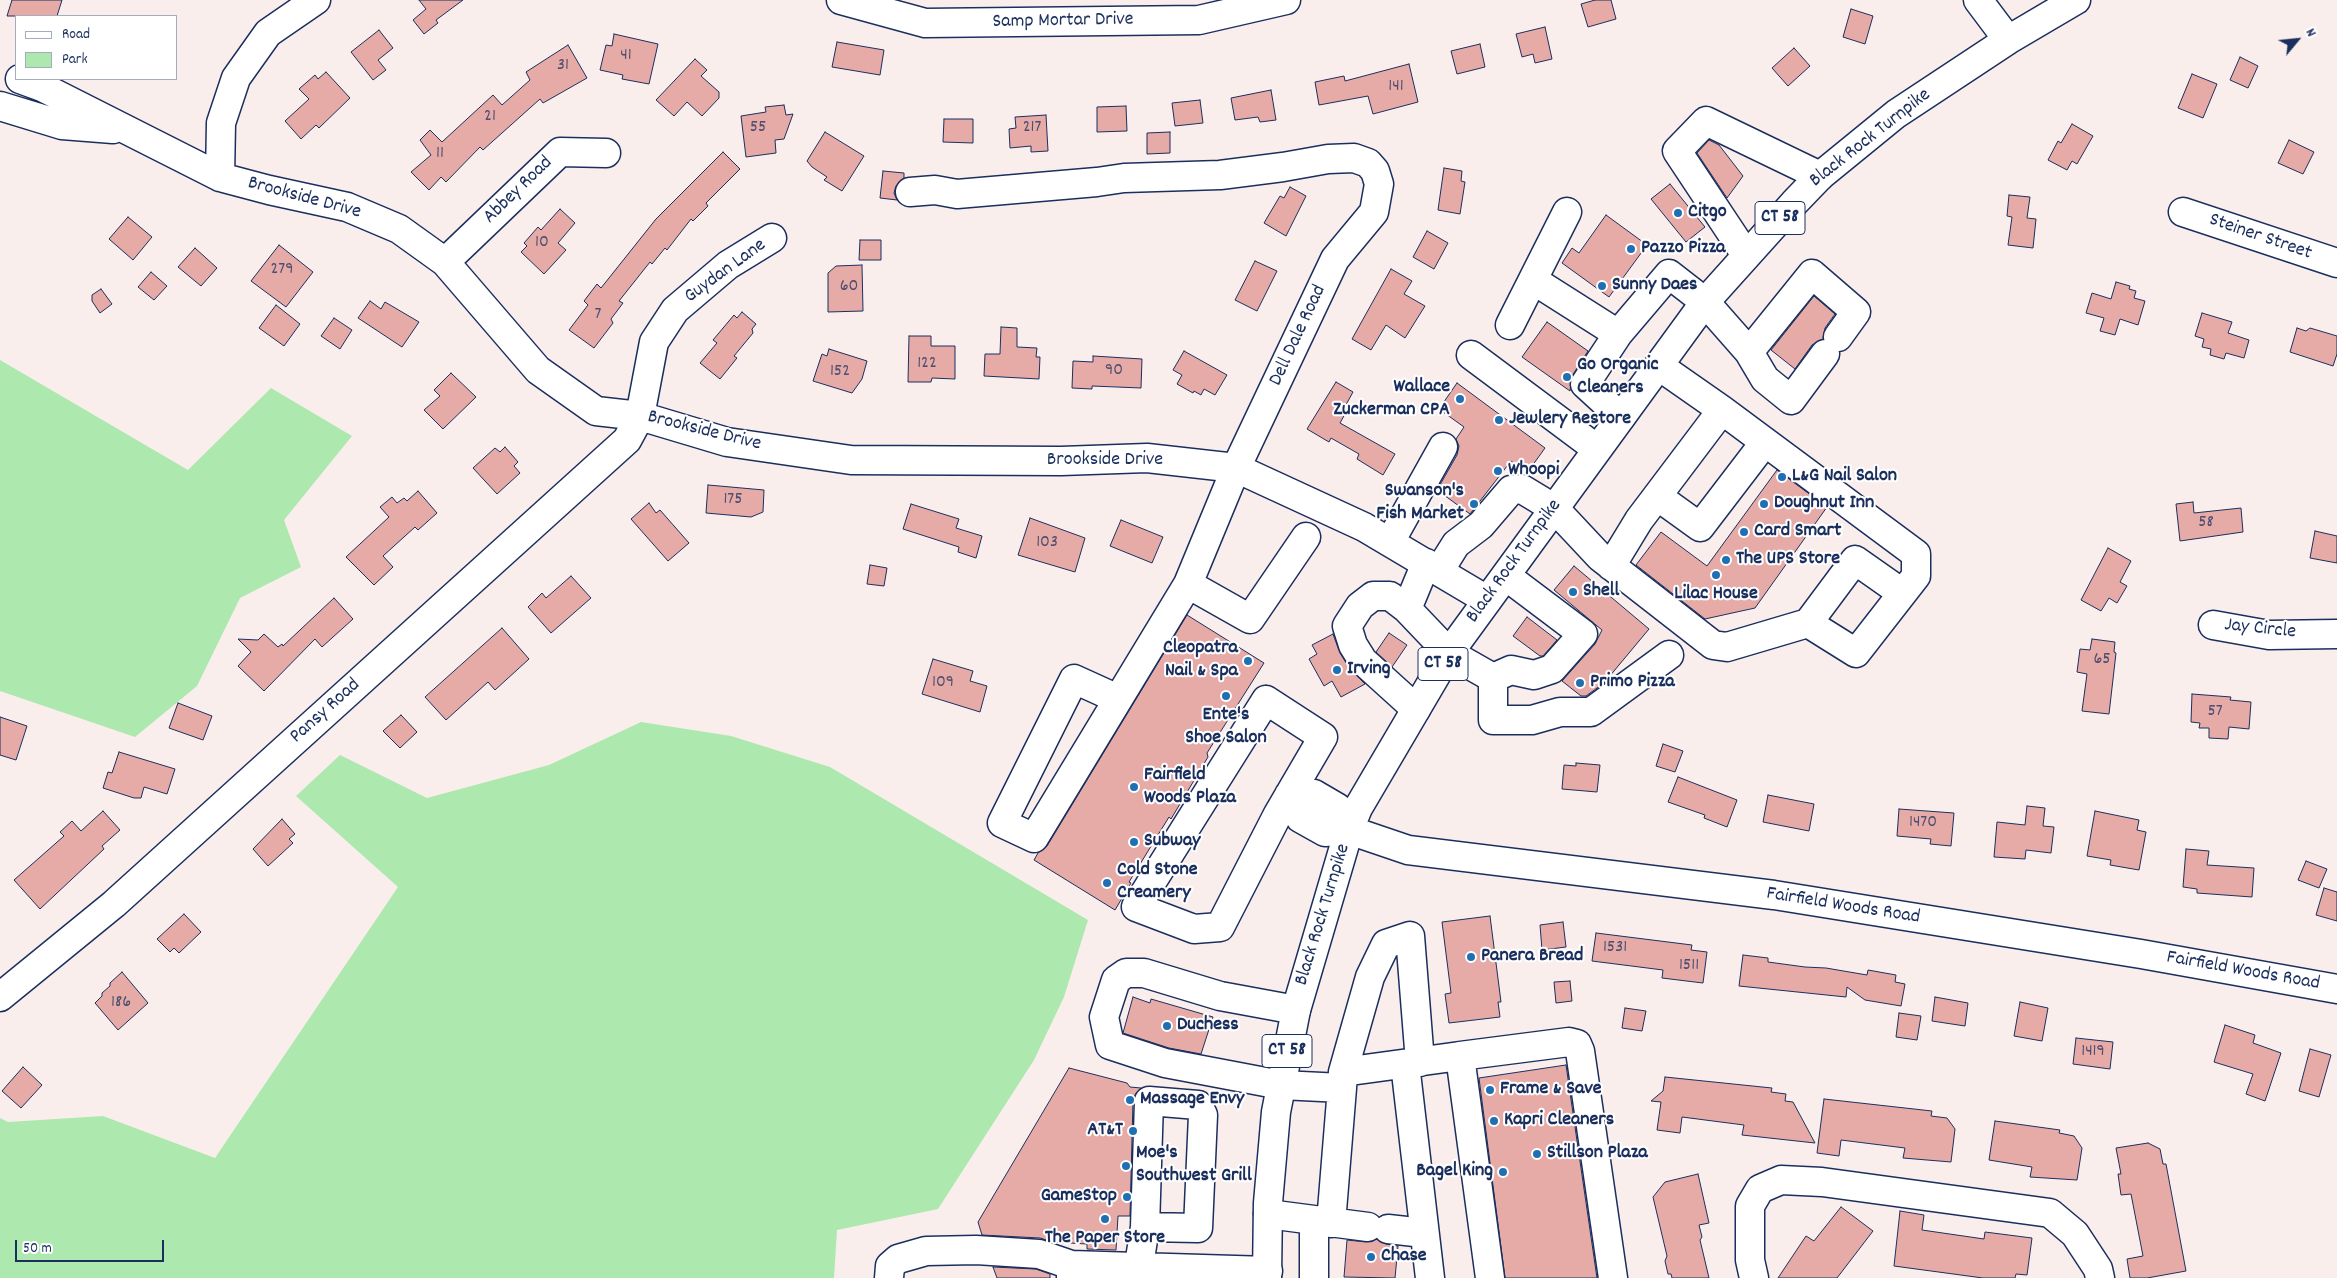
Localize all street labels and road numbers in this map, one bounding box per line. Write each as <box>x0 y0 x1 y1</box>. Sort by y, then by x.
street label: Samp Mortar Drive <box>992 9 1134 35</box>
street label: Black Rock Turnpike <box>1806 84 1936 194</box>
street label: Abbey Road <box>479 152 559 230</box>
street label: Brookside Drive <box>245 172 363 226</box>
road number: CT 58 <box>1755 202 1805 234</box>
street label: Steiner Street <box>2205 209 2315 267</box>
street label: Guydan Lane <box>681 234 771 310</box>
street label: Dell Dale Road <box>1265 282 1333 390</box>
street label: Brookside Drive <box>645 406 763 458</box>
street label: Brookside Drive <box>1047 449 1163 473</box>
street label: Black Rock Turnpike <box>1462 495 1568 629</box>
street label: Jay Circle <box>2223 614 2297 646</box>
road number: CT 58 <box>1418 648 1468 681</box>
street label: Pansy Road <box>286 674 366 750</box>
street label: Black Rock Turnpike <box>1291 841 1357 989</box>
street label: Fairfield Woods Road <box>1764 883 1922 931</box>
street label: Fairfield Woods Road <box>2164 947 2322 997</box>
road number: CT 58 <box>1262 1034 1312 1068</box>

